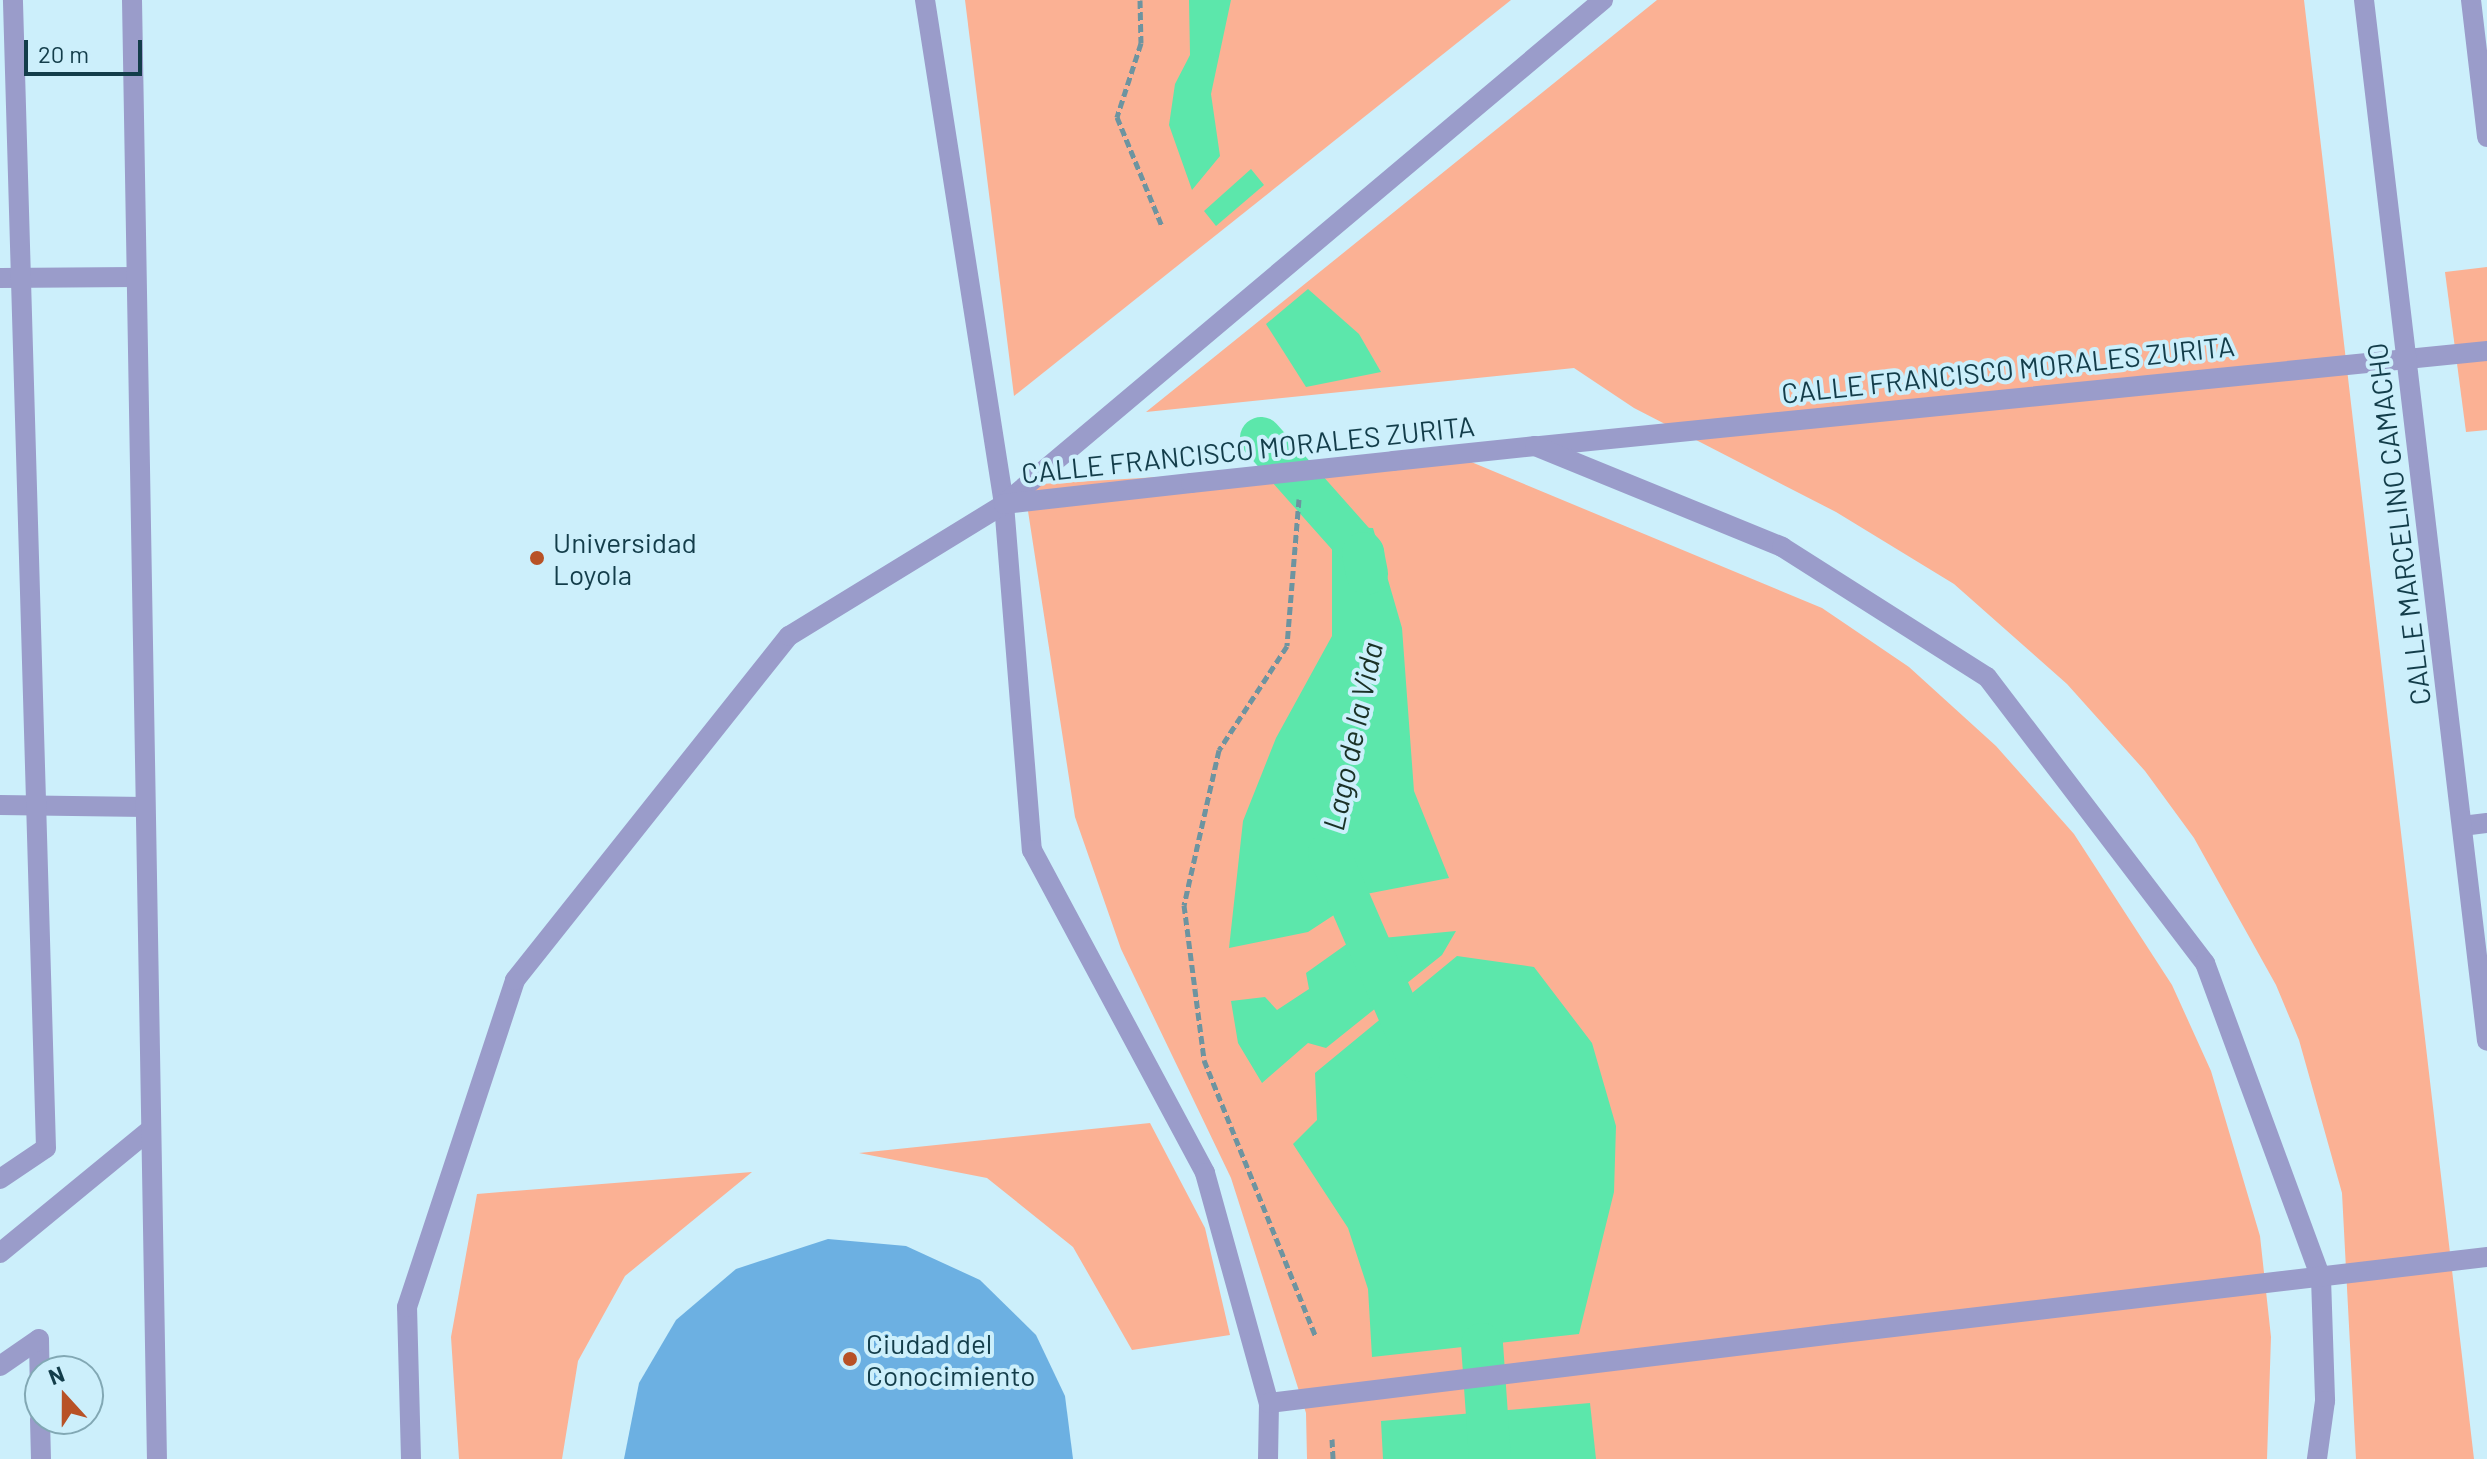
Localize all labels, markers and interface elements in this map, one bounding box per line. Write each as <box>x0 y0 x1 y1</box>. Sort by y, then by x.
scale bar <box>28 24 146 74</box>
text: 20 m <box>38 39 89 68</box>
street label: CALLE FRANCISCO MORALES ZURITA <box>1780 328 2236 410</box>
street label: CALLE MARCELINO CAMACHO <box>2359 341 2437 707</box>
street label: CALLE FRANCISCO MORALES ZURITA <box>1020 408 1476 490</box>
place label: Universidad Loyola <box>553 525 697 591</box>
marker: Universidad Loyola <box>528 549 546 567</box>
water label: Lago de la Vida <box>1314 639 1390 833</box>
place label: Ciudad del Conocimiento <box>866 1326 1035 1392</box>
marker: Ciudad del Conocimiento <box>841 1350 859 1368</box>
north arrow <box>24 1355 104 1435</box>
text: N <box>45 1360 68 1389</box>

